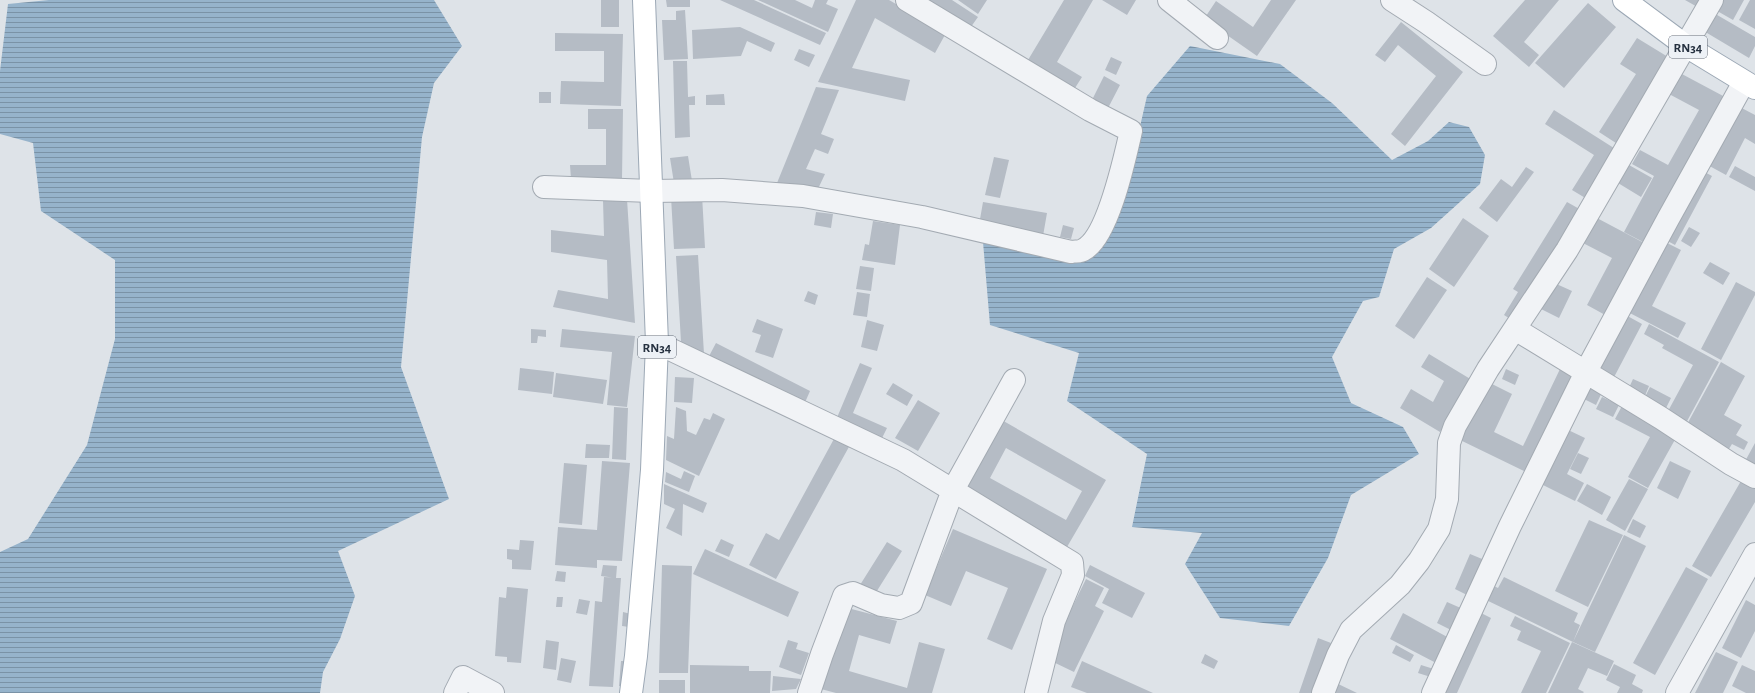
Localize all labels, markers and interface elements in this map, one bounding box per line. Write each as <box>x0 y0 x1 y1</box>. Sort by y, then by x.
road number: RN34 <box>1669 36 1707 58</box>
road number: RN34 <box>638 336 676 358</box>

